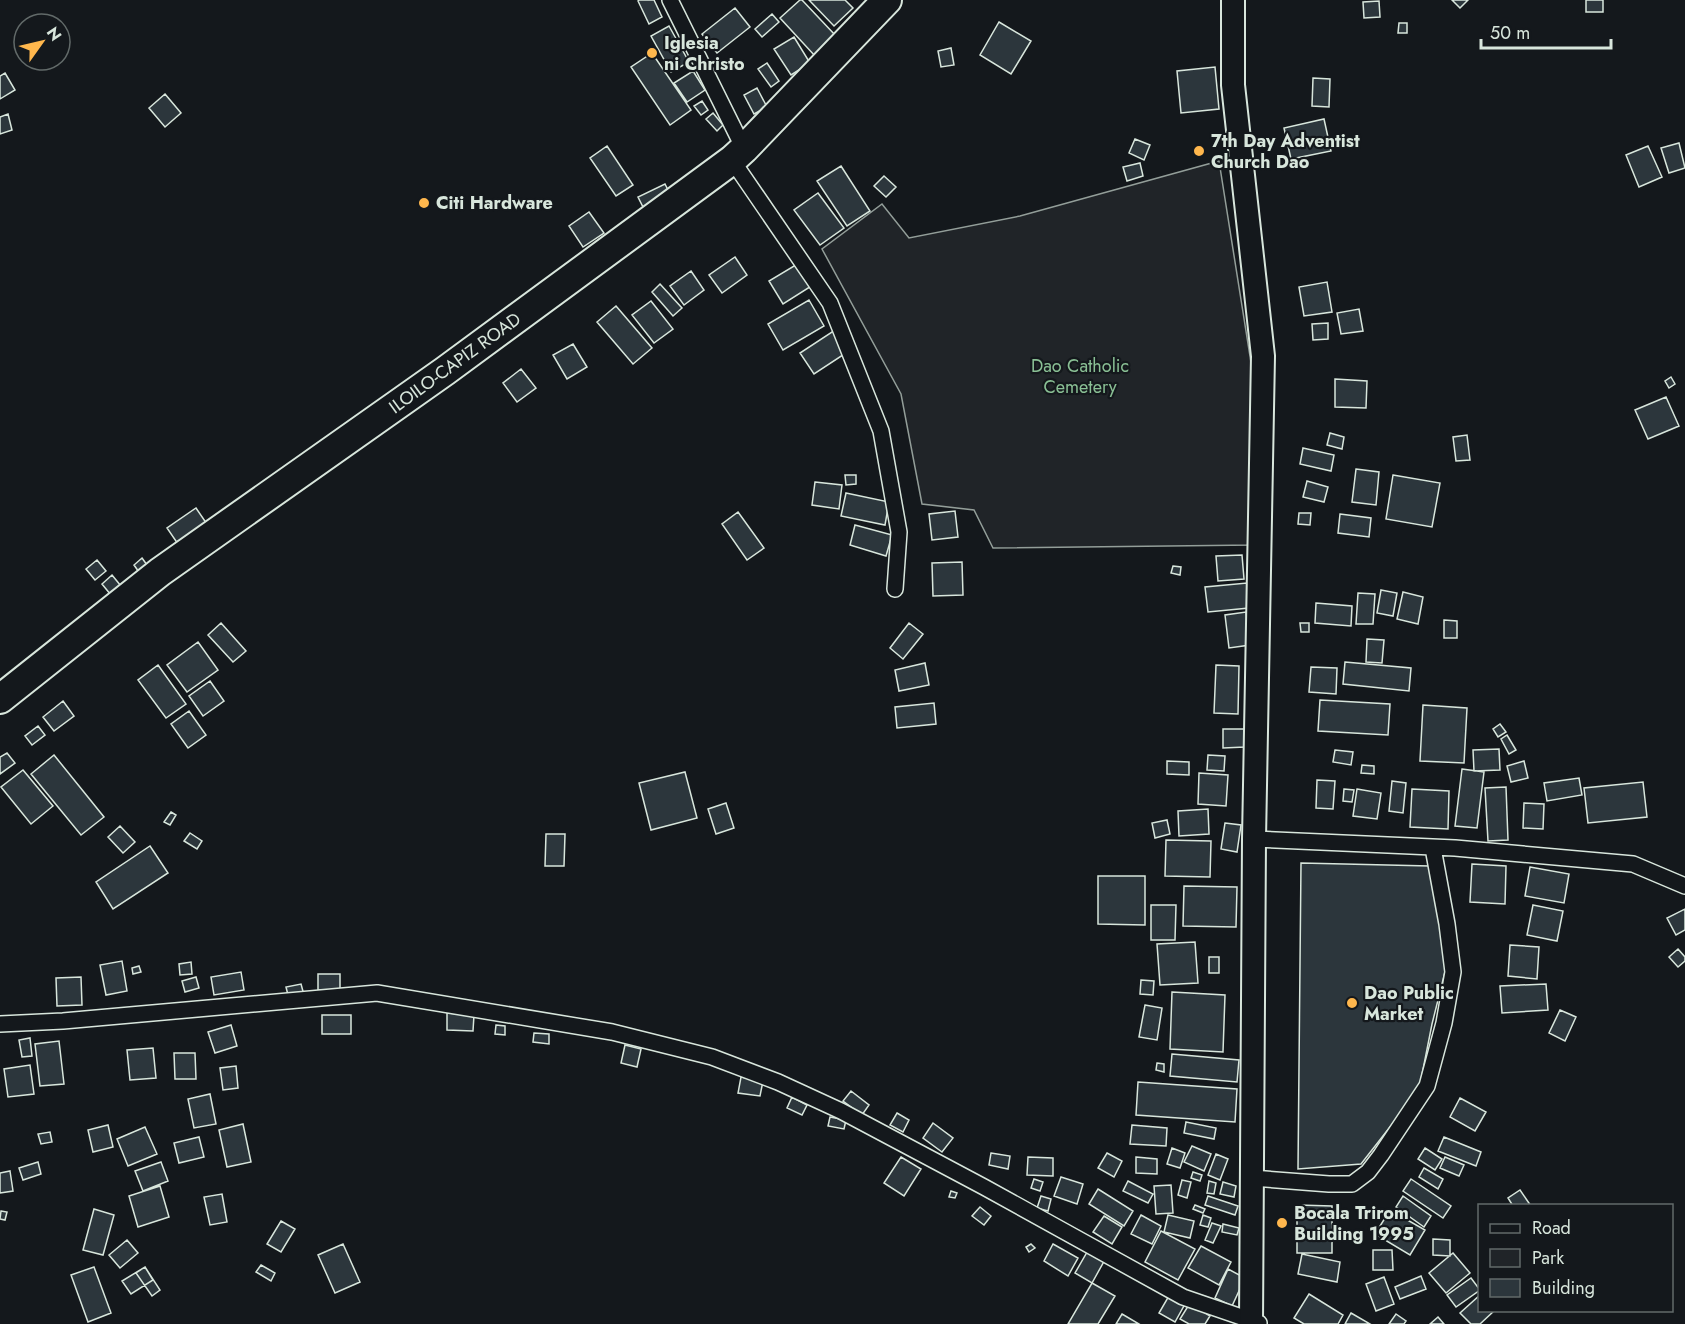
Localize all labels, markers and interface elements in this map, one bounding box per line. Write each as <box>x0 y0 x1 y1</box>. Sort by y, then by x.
north arrow <box>12 12 72 72</box>
scale bar <box>1481 12 1612 50</box>
text: 50 m <box>1490 20 1530 46</box>
text: N <box>41 22 67 46</box>
place label: Iglesia ni Christo <box>664 30 745 77</box>
marker: Iglesia ni Christo <box>645 46 659 60</box>
place label: 7th Day Adventist Church Dao <box>1211 128 1360 175</box>
marker: 7th Day Adventist Church Dao <box>1192 144 1206 158</box>
place label: Citi Hardware <box>436 190 553 216</box>
marker: Citi Hardware <box>417 196 431 210</box>
street label: ILOILO-CAPIZ ROAD <box>384 306 526 420</box>
park label: Dao Catholic Cemetery <box>1031 353 1129 400</box>
place label: Dao Public Market <box>1364 980 1454 1027</box>
marker: Dao Public Market <box>1345 996 1359 1010</box>
place label: Bocala Trirom Building 1995 <box>1294 1200 1414 1247</box>
legend <box>1478 1204 1673 1312</box>
text: Road <box>1532 1215 1571 1241</box>
marker: Bocala Trirom Building 1995 <box>1275 1216 1289 1230</box>
text: Park <box>1532 1245 1564 1271</box>
text: Building <box>1532 1275 1595 1301</box>

